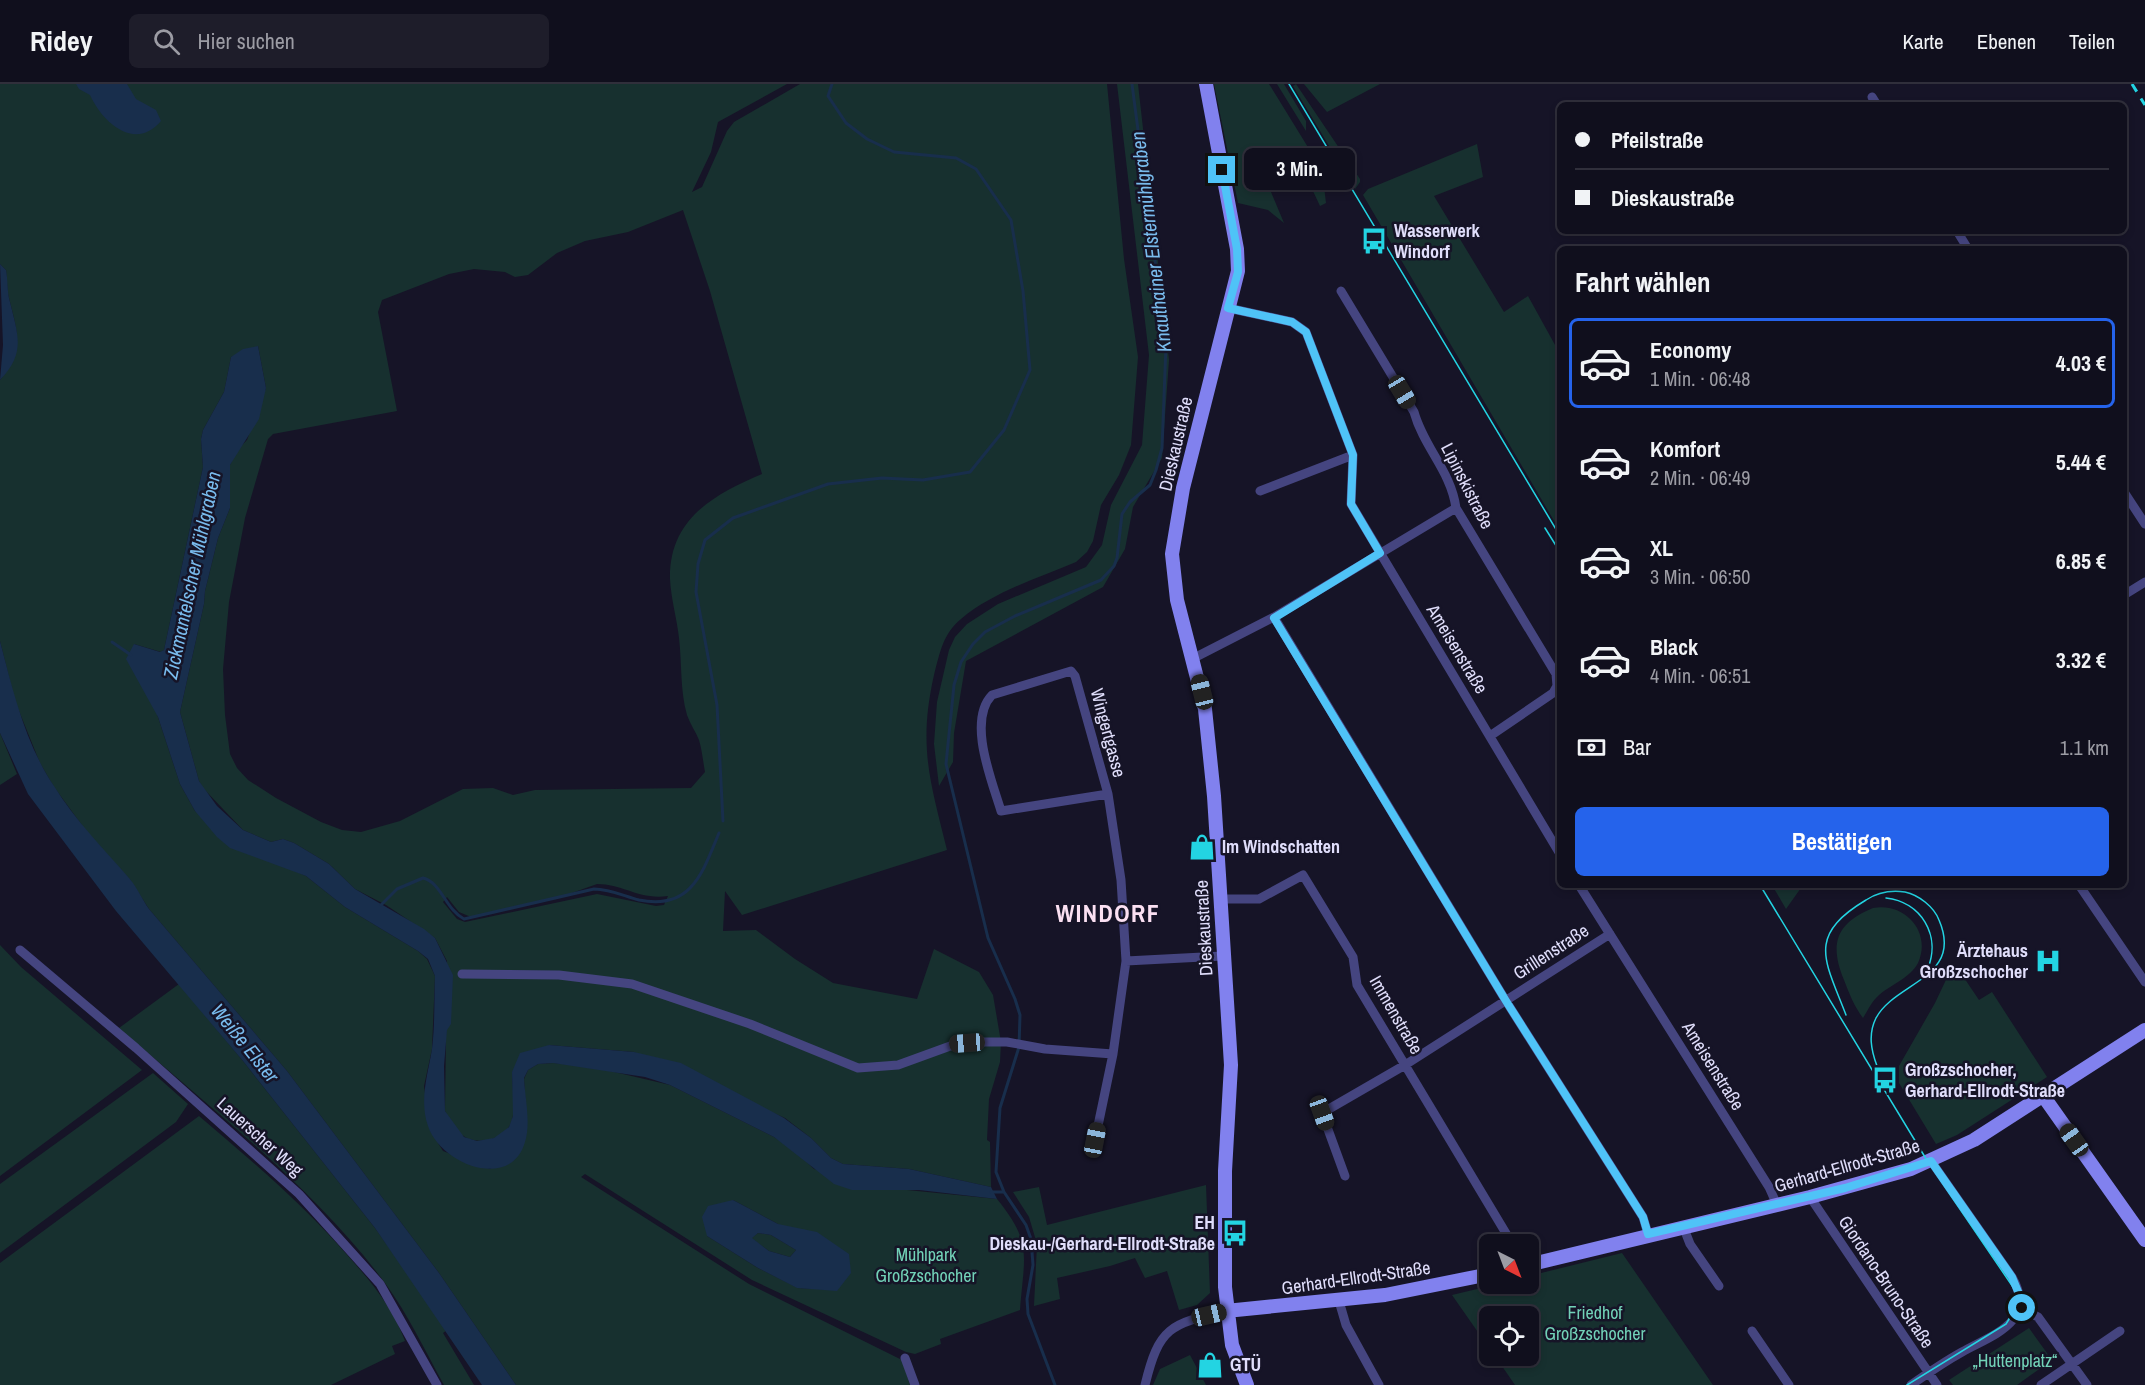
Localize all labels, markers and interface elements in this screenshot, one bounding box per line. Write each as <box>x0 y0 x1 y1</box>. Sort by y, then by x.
search box <box>129 14 549 68</box>
text: Ridey <box>30 22 93 60</box>
icon: search <box>150 25 183 58</box>
text: Hier suchen <box>198 26 295 56</box>
text: Karte <box>1903 27 1944 56</box>
text: Ebenen <box>1977 27 2036 56</box>
text: Teilen <box>2069 27 2115 56</box>
text: Pfeilstraße <box>1611 125 1703 155</box>
water label: Knauthainer Elstermühlgraben <box>1124 130 1177 354</box>
callout: 3 Min. <box>1243 149 1354 191</box>
text: 3 Min. <box>1276 155 1323 182</box>
route end <box>1208 156 1235 183</box>
text: Dieskaustraße <box>1611 183 1734 213</box>
place label: Wasserwerk Windorf <box>1394 218 1480 264</box>
bus stop icon: Wasserwerk Windorf <box>1359 226 1389 256</box>
text: Fahrt wählen <box>1575 264 1711 300</box>
text: Economy <box>1650 335 1731 365</box>
icon: car <box>1578 336 1632 390</box>
text: 4.03 € <box>2056 348 2106 378</box>
text: 1 Min. · 06:48 <box>1650 365 1750 392</box>
car <box>1385 372 1419 412</box>
street label: Dieskaustraße <box>1153 394 1198 493</box>
text: Komfort <box>1650 434 1720 464</box>
icon: car <box>1578 435 1632 489</box>
street label: Lipinskistraße <box>1435 438 1500 533</box>
text: 5.44 € <box>2056 447 2106 477</box>
text: 2 Min. · 06:49 <box>1650 464 1750 491</box>
water label: Zickmantelscher Mühlgraben <box>156 469 227 682</box>
text: XL <box>1650 533 1673 563</box>
icon: car <box>1578 534 1632 588</box>
text: 6.85 € <box>2056 546 2106 576</box>
text: 3 Min. · 06:50 <box>1650 563 1750 590</box>
street label: Ameisenstraße <box>1420 599 1494 698</box>
text: Black <box>1650 632 1698 662</box>
icon: car <box>1578 633 1632 687</box>
text: 3.32 € <box>2056 645 2106 675</box>
text: 4 Min. · 06:51 <box>1650 662 1750 689</box>
car <box>1189 672 1215 712</box>
street label: Wingertgasse <box>1085 686 1132 780</box>
icon: cash <box>1575 731 1608 764</box>
text: Bar <box>1623 732 1651 762</box>
text: 1.1 km <box>2060 734 2109 761</box>
button: Bestätigen <box>1575 807 2109 876</box>
shop icon: Im Windschatten <box>1187 832 1217 862</box>
place label: Im Windschatten <box>1222 834 1340 859</box>
street label: Dieskaustraße <box>1189 879 1218 977</box>
district label: WINDORF <box>1056 897 1160 929</box>
street label: Grillenstraße <box>1508 918 1593 985</box>
place label: Ärztehaus Großzschocher <box>1920 938 2028 984</box>
hospital icon: Ärztehaus Großzschocher <box>2033 946 2063 976</box>
street label: Immenstraße <box>1364 971 1429 1059</box>
water label: Weiße Elster <box>205 997 286 1088</box>
street label: Ameisenstraße <box>1676 1016 1751 1115</box>
car <box>948 1033 986 1053</box>
place label: Großzschocher, Gerhard-Ellrodt-Straße <box>1905 1057 2065 1103</box>
bus stop icon: Großzschocher, Gerhard-Ellrodt-Straße <box>1870 1065 1900 1095</box>
street label: Lauerscher Weg <box>212 1091 309 1183</box>
car <box>1307 1093 1337 1133</box>
car <box>2056 1120 2092 1160</box>
car <box>1083 1121 1107 1159</box>
street label: Gerhard-Ellrodt-Straße <box>1771 1133 1922 1198</box>
place label: EH Dieskau-/Gerhard-Ellrodt-Straße <box>989 1210 1215 1256</box>
street label: Giordano-Bruno-Straße <box>1833 1210 1940 1353</box>
bus stop icon: EH Dieskau-/Gerhard-Ellrodt-Straße <box>1220 1218 1250 1248</box>
north arrow <box>1479 1234 1539 1294</box>
map controls <box>1479 1234 1539 1366</box>
park label: Mühlpark Großzschocher <box>876 1242 977 1288</box>
street label: Gerhard-Ellrodt-Straße <box>1280 1255 1432 1300</box>
route start <box>2008 1294 2035 1321</box>
park label: Friedhof Großzschocher <box>1545 1300 1646 1346</box>
car <box>1189 1302 1229 1328</box>
button: locate <box>1479 1306 1539 1366</box>
park label: „Huttenplatz“ <box>1973 1348 2057 1373</box>
shop icon: GTÜ <box>1195 1350 1225 1380</box>
place label: GTÜ <box>1230 1352 1261 1377</box>

